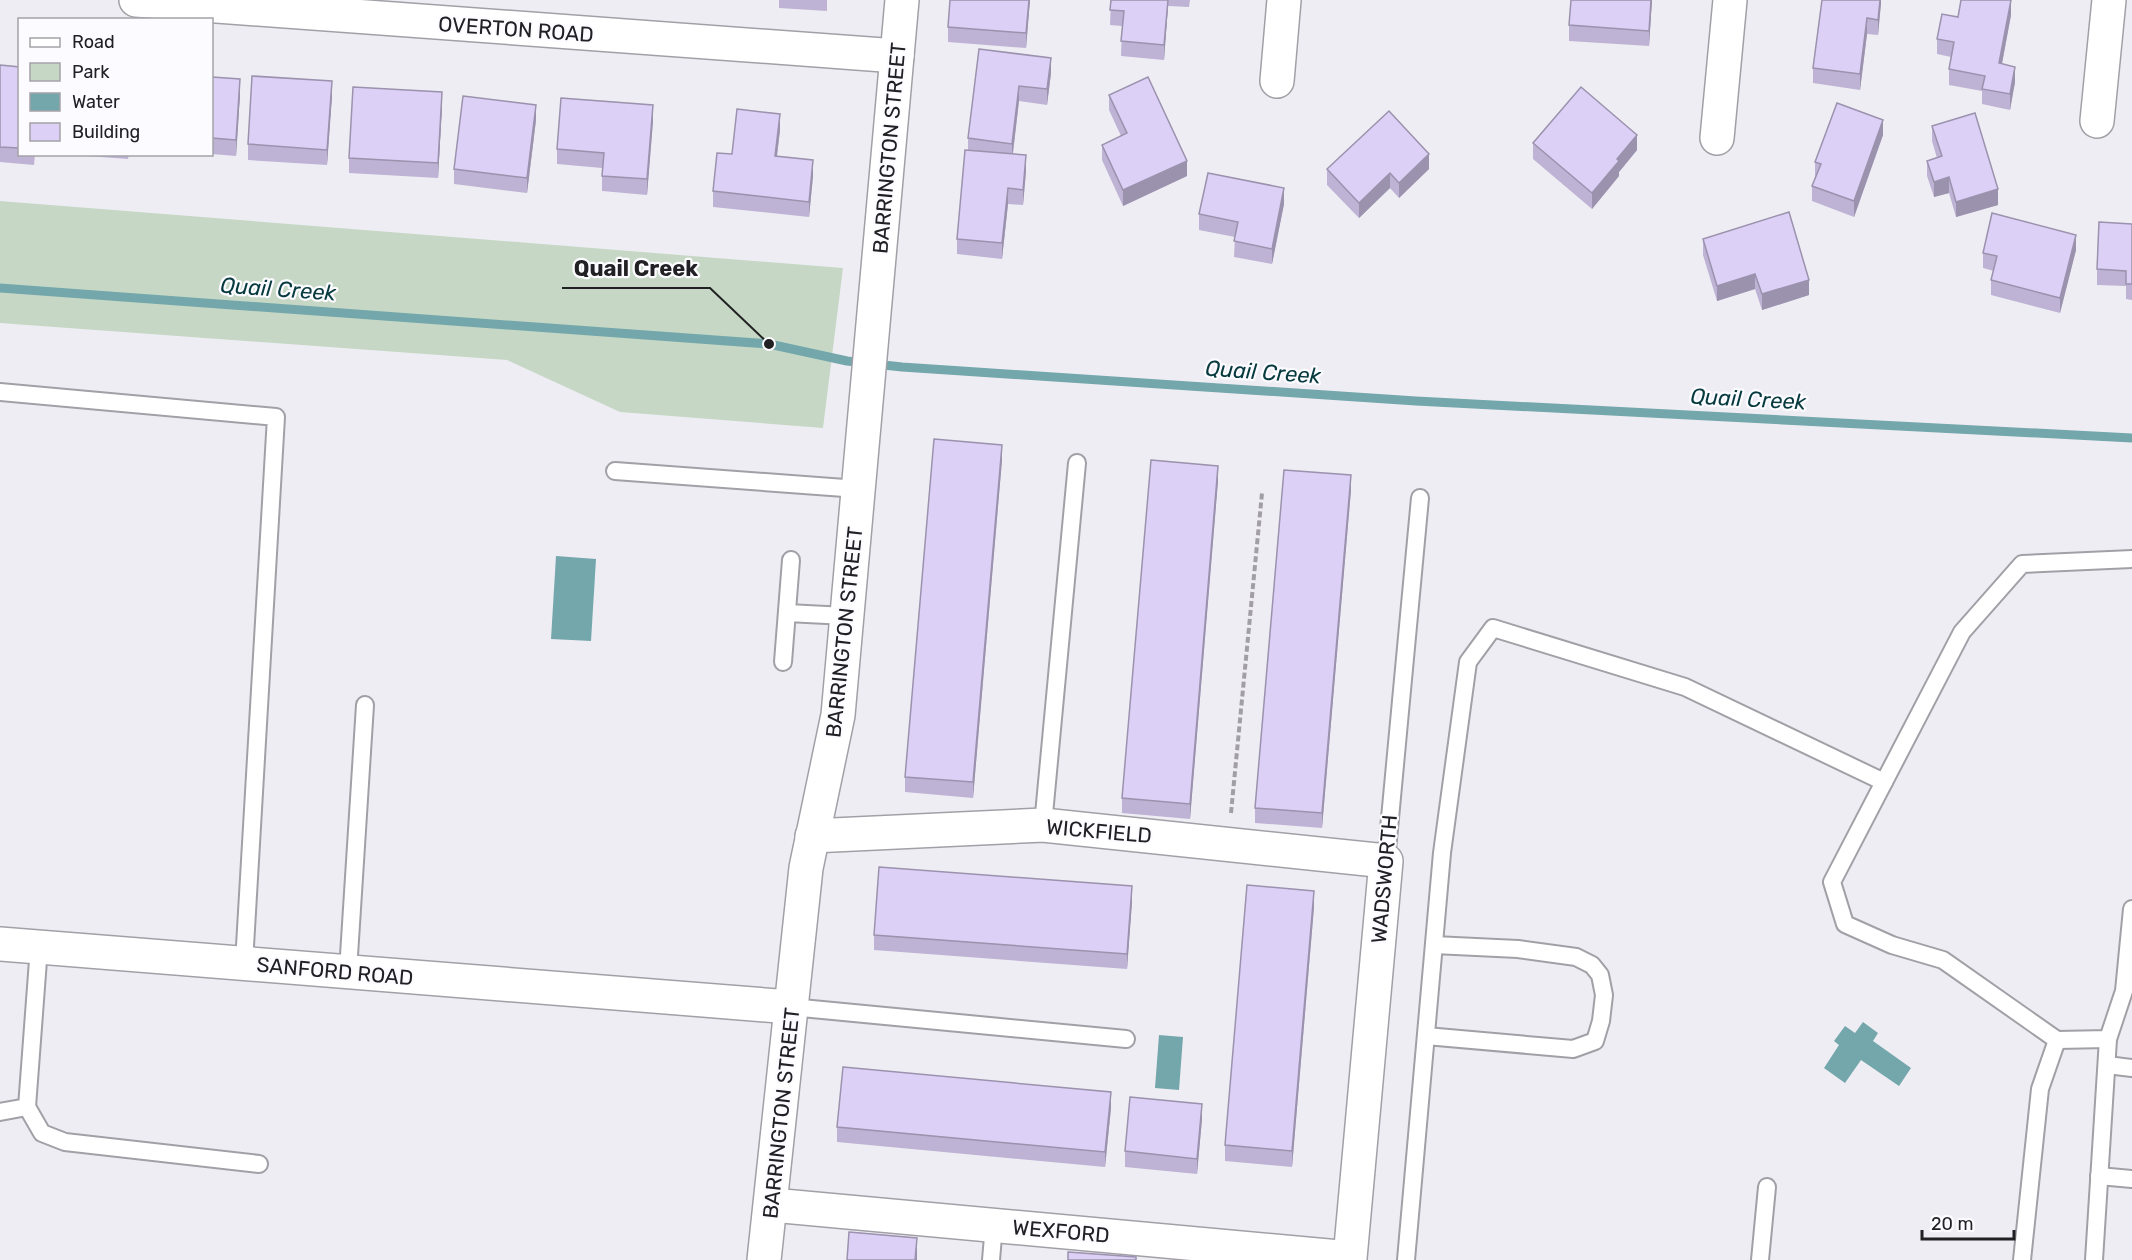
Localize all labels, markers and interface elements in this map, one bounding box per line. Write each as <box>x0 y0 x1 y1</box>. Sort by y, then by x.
street label: OVERTON ROAD <box>437 11 595 47</box>
legend <box>18 18 213 156</box>
text: Road <box>72 31 115 53</box>
street label: BARRINGTON STREET <box>867 41 911 255</box>
text: Park <box>72 61 110 83</box>
text: Water <box>72 91 120 113</box>
text: Building <box>72 121 140 143</box>
callout: Quail Creek <box>562 248 710 288</box>
text: Quail Creek <box>574 255 698 282</box>
water label: Quail Creek <box>219 271 337 307</box>
water label: Quail Creek <box>1204 354 1322 390</box>
water label: Quail Creek <box>1689 382 1807 416</box>
street label: BARRINGTON STREET <box>820 525 868 739</box>
street label: WICKFIELD <box>1045 814 1153 848</box>
street label: WADSWORTH <box>1366 814 1402 944</box>
street label: SANFORD ROAD <box>255 952 415 990</box>
street label: BARRINGTON STREET <box>757 1006 805 1220</box>
scale bar <box>1922 1203 2014 1241</box>
text: 20 m <box>1931 1213 1973 1235</box>
street label: WEXFORD <box>1011 1214 1111 1248</box>

